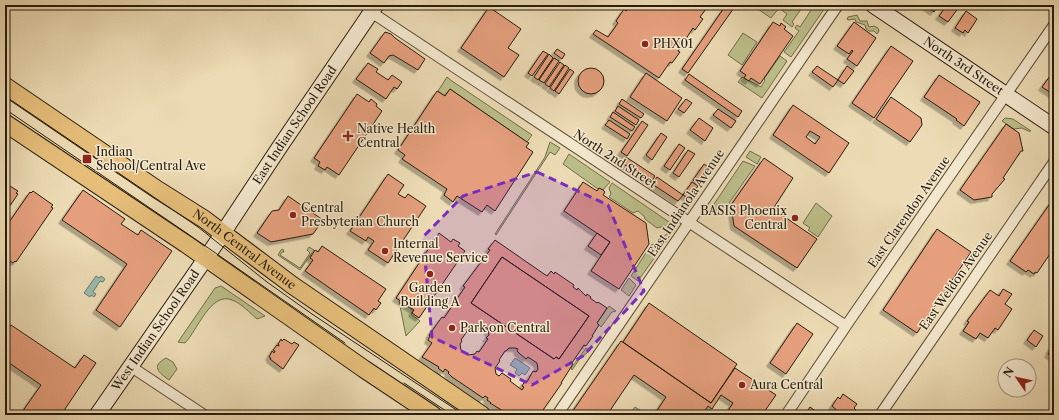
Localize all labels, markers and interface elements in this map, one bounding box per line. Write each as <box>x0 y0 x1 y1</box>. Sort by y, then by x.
street label: North 3rd Street <box>921 33 1007 98</box>
place label: PHX01 <box>653 36 693 51</box>
marker: PHX01 <box>640 39 650 49</box>
street label: East Indian School Road <box>249 62 340 187</box>
place label: Native Health Central <box>357 121 436 150</box>
street label: North 2nd Street <box>571 126 660 191</box>
marker: Native Health Central <box>342 130 354 142</box>
place label: Indian School/Central Ave <box>96 144 206 173</box>
street label: East Indianola Avenue <box>644 146 727 259</box>
marker: Indian School/Central Ave <box>81 153 93 165</box>
street label: East Clarendon Avenue <box>864 153 953 270</box>
place label: Central Presbyterian Church <box>301 200 419 229</box>
place label: BASIS Phoenix Central <box>700 203 787 232</box>
street label: North Central Avenue <box>190 206 300 293</box>
marker: Central Presbyterian Church <box>288 210 298 220</box>
marker: BASIS Phoenix Central <box>790 213 800 223</box>
street label: East Weldon Avenue <box>916 228 995 333</box>
place label: Internal Revenue Service <box>393 236 488 265</box>
marker: Internal Revenue Service <box>380 246 390 256</box>
street label: West Indian School Road <box>108 266 203 394</box>
marker: Garden Building A <box>425 269 435 279</box>
place label: Garden Building A <box>400 280 461 309</box>
place label: Park on Central <box>460 320 550 335</box>
marker: Park on Central <box>447 323 457 333</box>
north arrow <box>997 358 1037 398</box>
text: N <box>1000 364 1017 380</box>
place label: Aura Central <box>749 377 824 392</box>
marker: Aura Central <box>737 380 747 390</box>

